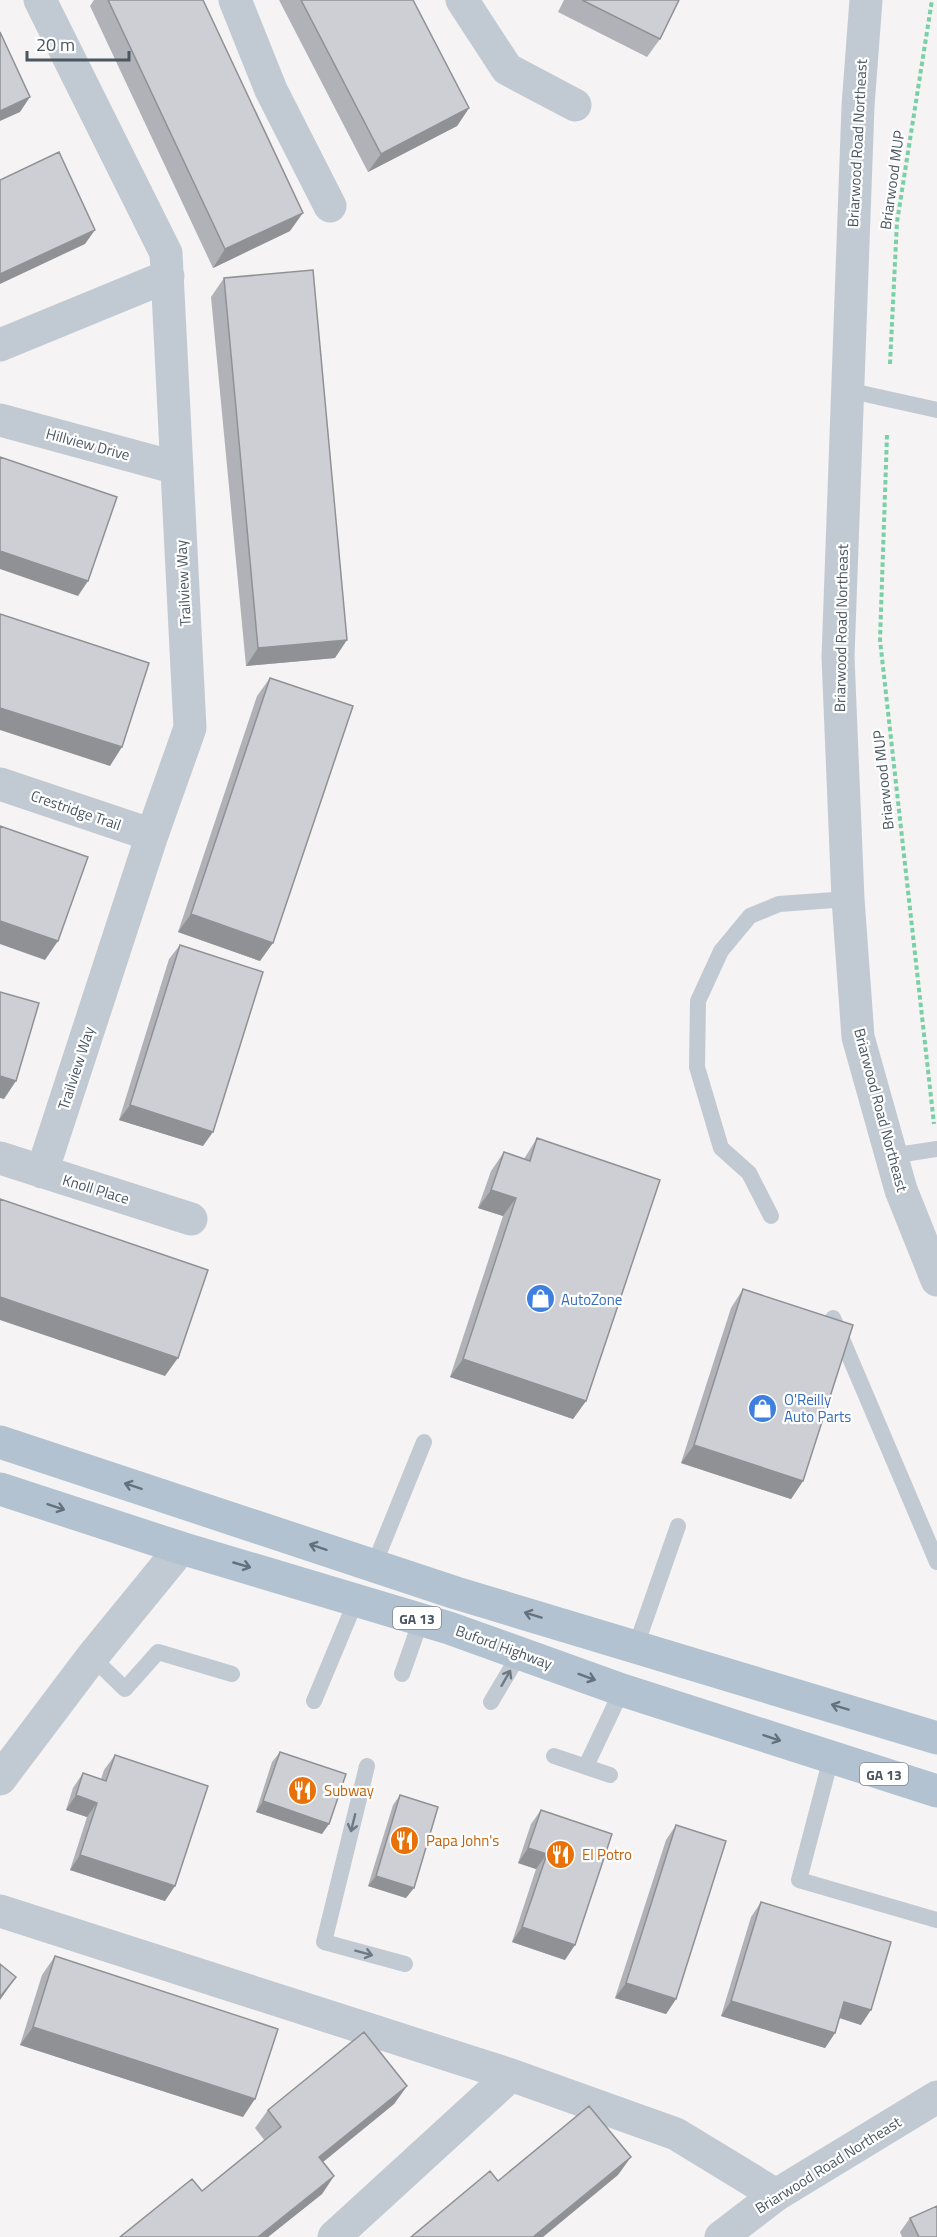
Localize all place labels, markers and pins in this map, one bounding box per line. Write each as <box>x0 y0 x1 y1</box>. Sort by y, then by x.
shop icon: AutoZone <box>524 1283 556 1315</box>
place label: AutoZone <box>561 1288 622 1311</box>
place label: O'Reilly Auto Parts <box>784 1388 851 1428</box>
shop icon: O'Reilly Auto Parts <box>747 1392 779 1424</box>
restaurant icon: Subway <box>287 1774 319 1806</box>
place label: Subway <box>324 1779 374 1802</box>
restaurant icon: Papa John's <box>389 1824 421 1856</box>
place label: Papa John's <box>426 1829 499 1852</box>
restaurant icon: El Potro <box>545 1838 577 1870</box>
place label: El Potro <box>582 1843 632 1866</box>

